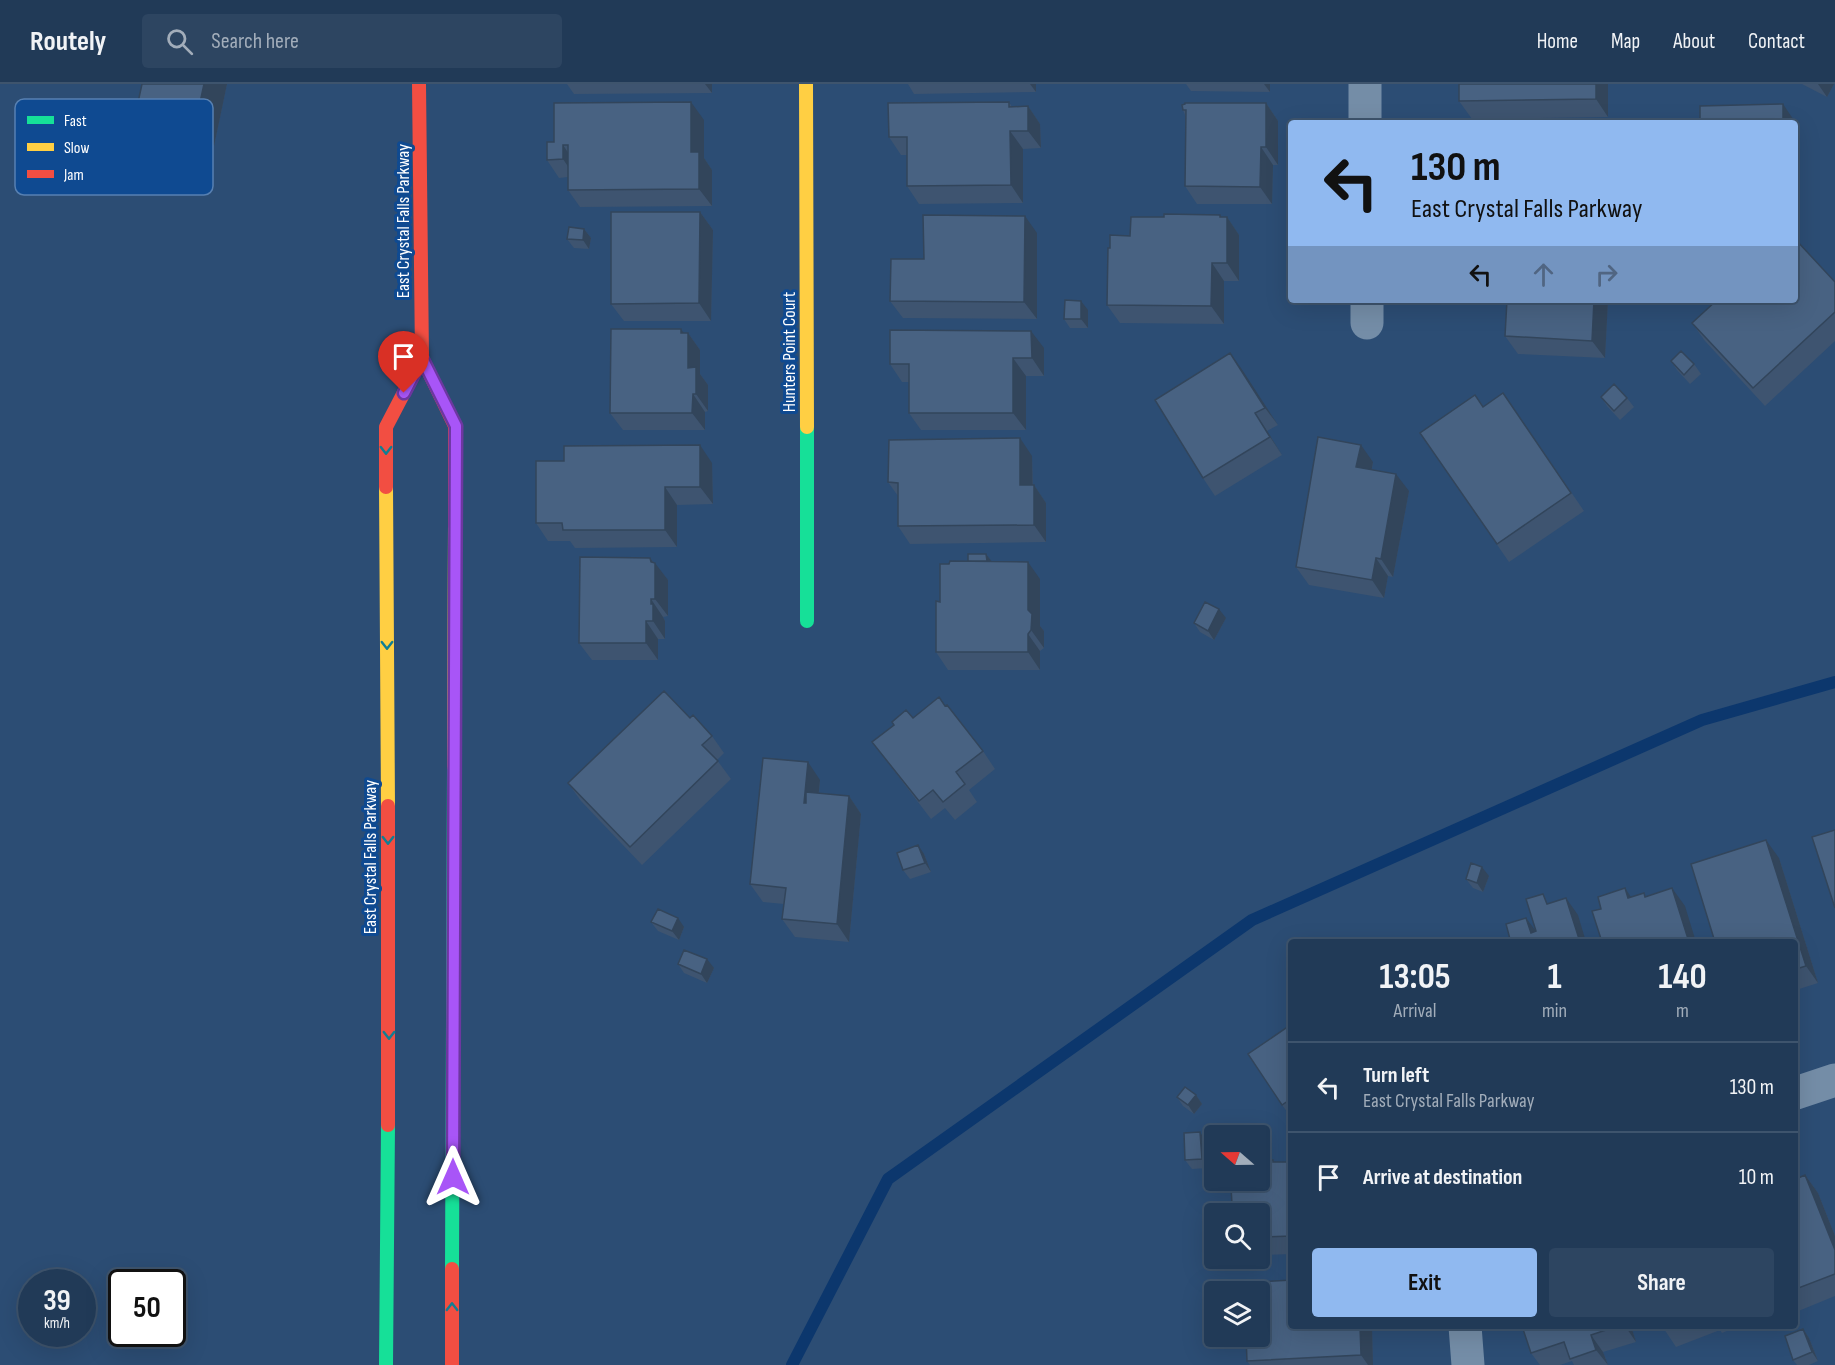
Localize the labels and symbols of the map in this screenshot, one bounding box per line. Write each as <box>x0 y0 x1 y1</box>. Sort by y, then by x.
legend <box>15 99 213 195</box>
text: Fast <box>64 112 87 131</box>
text: Slow <box>64 139 89 158</box>
street label: East Crystal Falls Parkway <box>393 144 414 298</box>
text: Jam <box>63 166 84 185</box>
street label: Hunters Point Court <box>779 291 800 412</box>
pin <box>378 331 429 393</box>
one-way arrow <box>380 445 392 454</box>
one-way arrow <box>381 640 393 649</box>
street label: East Crystal Falls Parkway <box>360 780 381 934</box>
one-way arrow <box>382 835 394 844</box>
one-way arrow <box>383 1030 395 1039</box>
north arrow <box>1204 1125 1270 1191</box>
position arrow <box>421 1145 485 1209</box>
speed limit sign: 50 <box>108 1269 186 1347</box>
one-way arrow <box>446 1302 458 1311</box>

